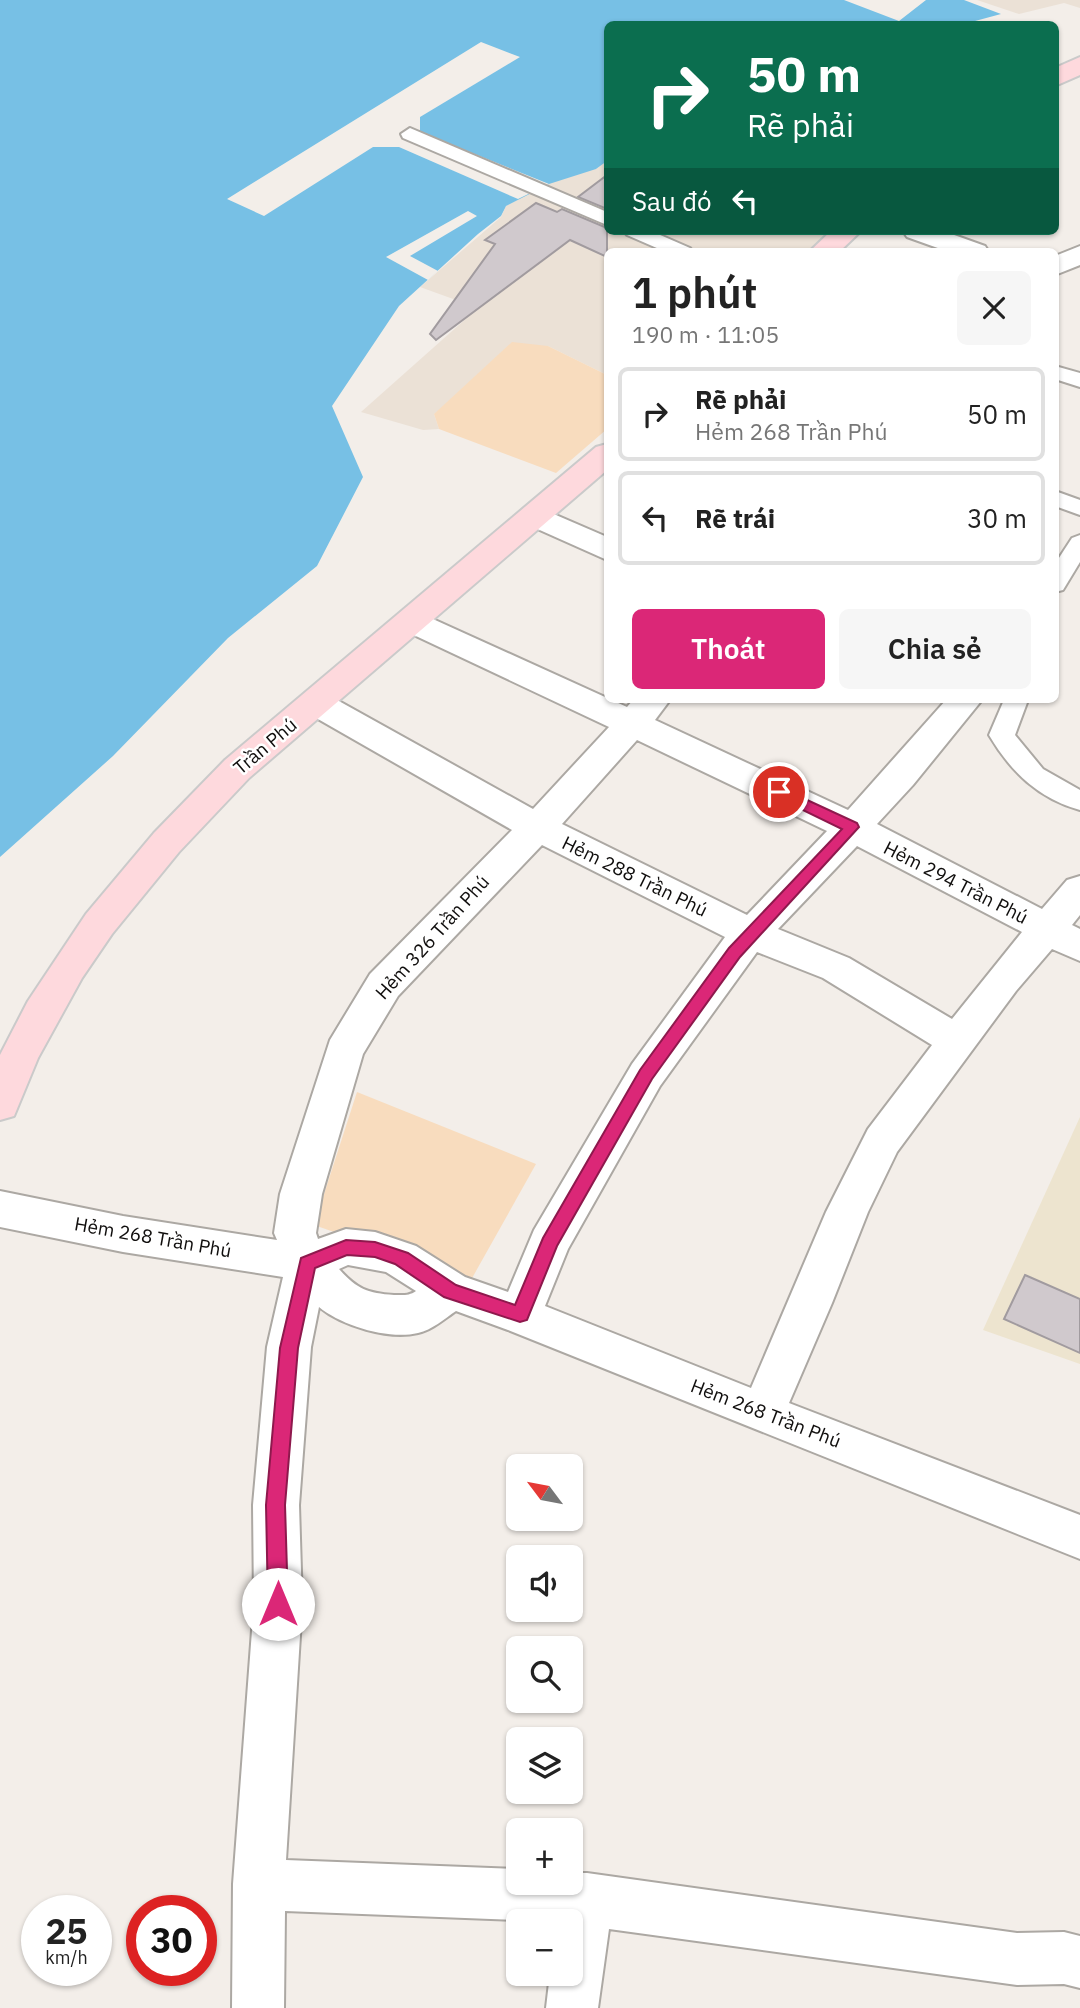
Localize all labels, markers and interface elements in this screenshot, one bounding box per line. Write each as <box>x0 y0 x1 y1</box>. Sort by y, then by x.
text: 50 m <box>747 42 861 105</box>
icon: right <box>632 49 723 140</box>
text: Rẽ phải <box>747 104 854 146</box>
icon: left <box>726 182 764 220</box>
text: Sau đó <box>632 184 712 218</box>
text: 1 phút <box>632 265 757 320</box>
button: close <box>957 271 1031 345</box>
text: 190 m · 11:05 <box>632 319 779 349</box>
text: Rẽ phải <box>695 382 786 416</box>
icon: right <box>636 395 674 433</box>
text: 50 m <box>967 397 1027 431</box>
text: Hẻm 268 Trần Phú <box>695 416 888 446</box>
icon: left <box>636 499 674 537</box>
text: Rẽ trái <box>695 501 775 535</box>
text: 30 m <box>967 501 1027 535</box>
button: Thoát <box>632 609 825 689</box>
button: Chia sẻ <box>839 609 1031 689</box>
street label: Trần Phú <box>228 713 302 779</box>
pin <box>749 762 809 822</box>
icon: arrive <box>760 773 798 811</box>
street label: Hẻm 288 Trần Phú <box>558 830 712 922</box>
street label: Hẻm 294 Trần Phú <box>880 835 1032 929</box>
street label: Hẻm 326 Trần Phú <box>370 870 494 1004</box>
street label: Hẻm 268 Trần Phú <box>73 1211 233 1263</box>
street label: Hẻm 268 Trần Phú <box>687 1373 845 1453</box>
north arrow <box>506 1454 583 1531</box>
map controls <box>506 1454 583 1986</box>
button: sound <box>506 1545 583 1622</box>
position arrow <box>241 1567 315 1641</box>
button: search <box>506 1636 583 1713</box>
button: layers <box>506 1727 583 1804</box>
button: + <box>506 1818 583 1895</box>
speed limit sign: 30 <box>126 1895 217 1986</box>
text: 25 <box>45 1908 88 1954</box>
button: − <box>506 1909 583 1986</box>
text: km/h <box>45 1946 88 1969</box>

